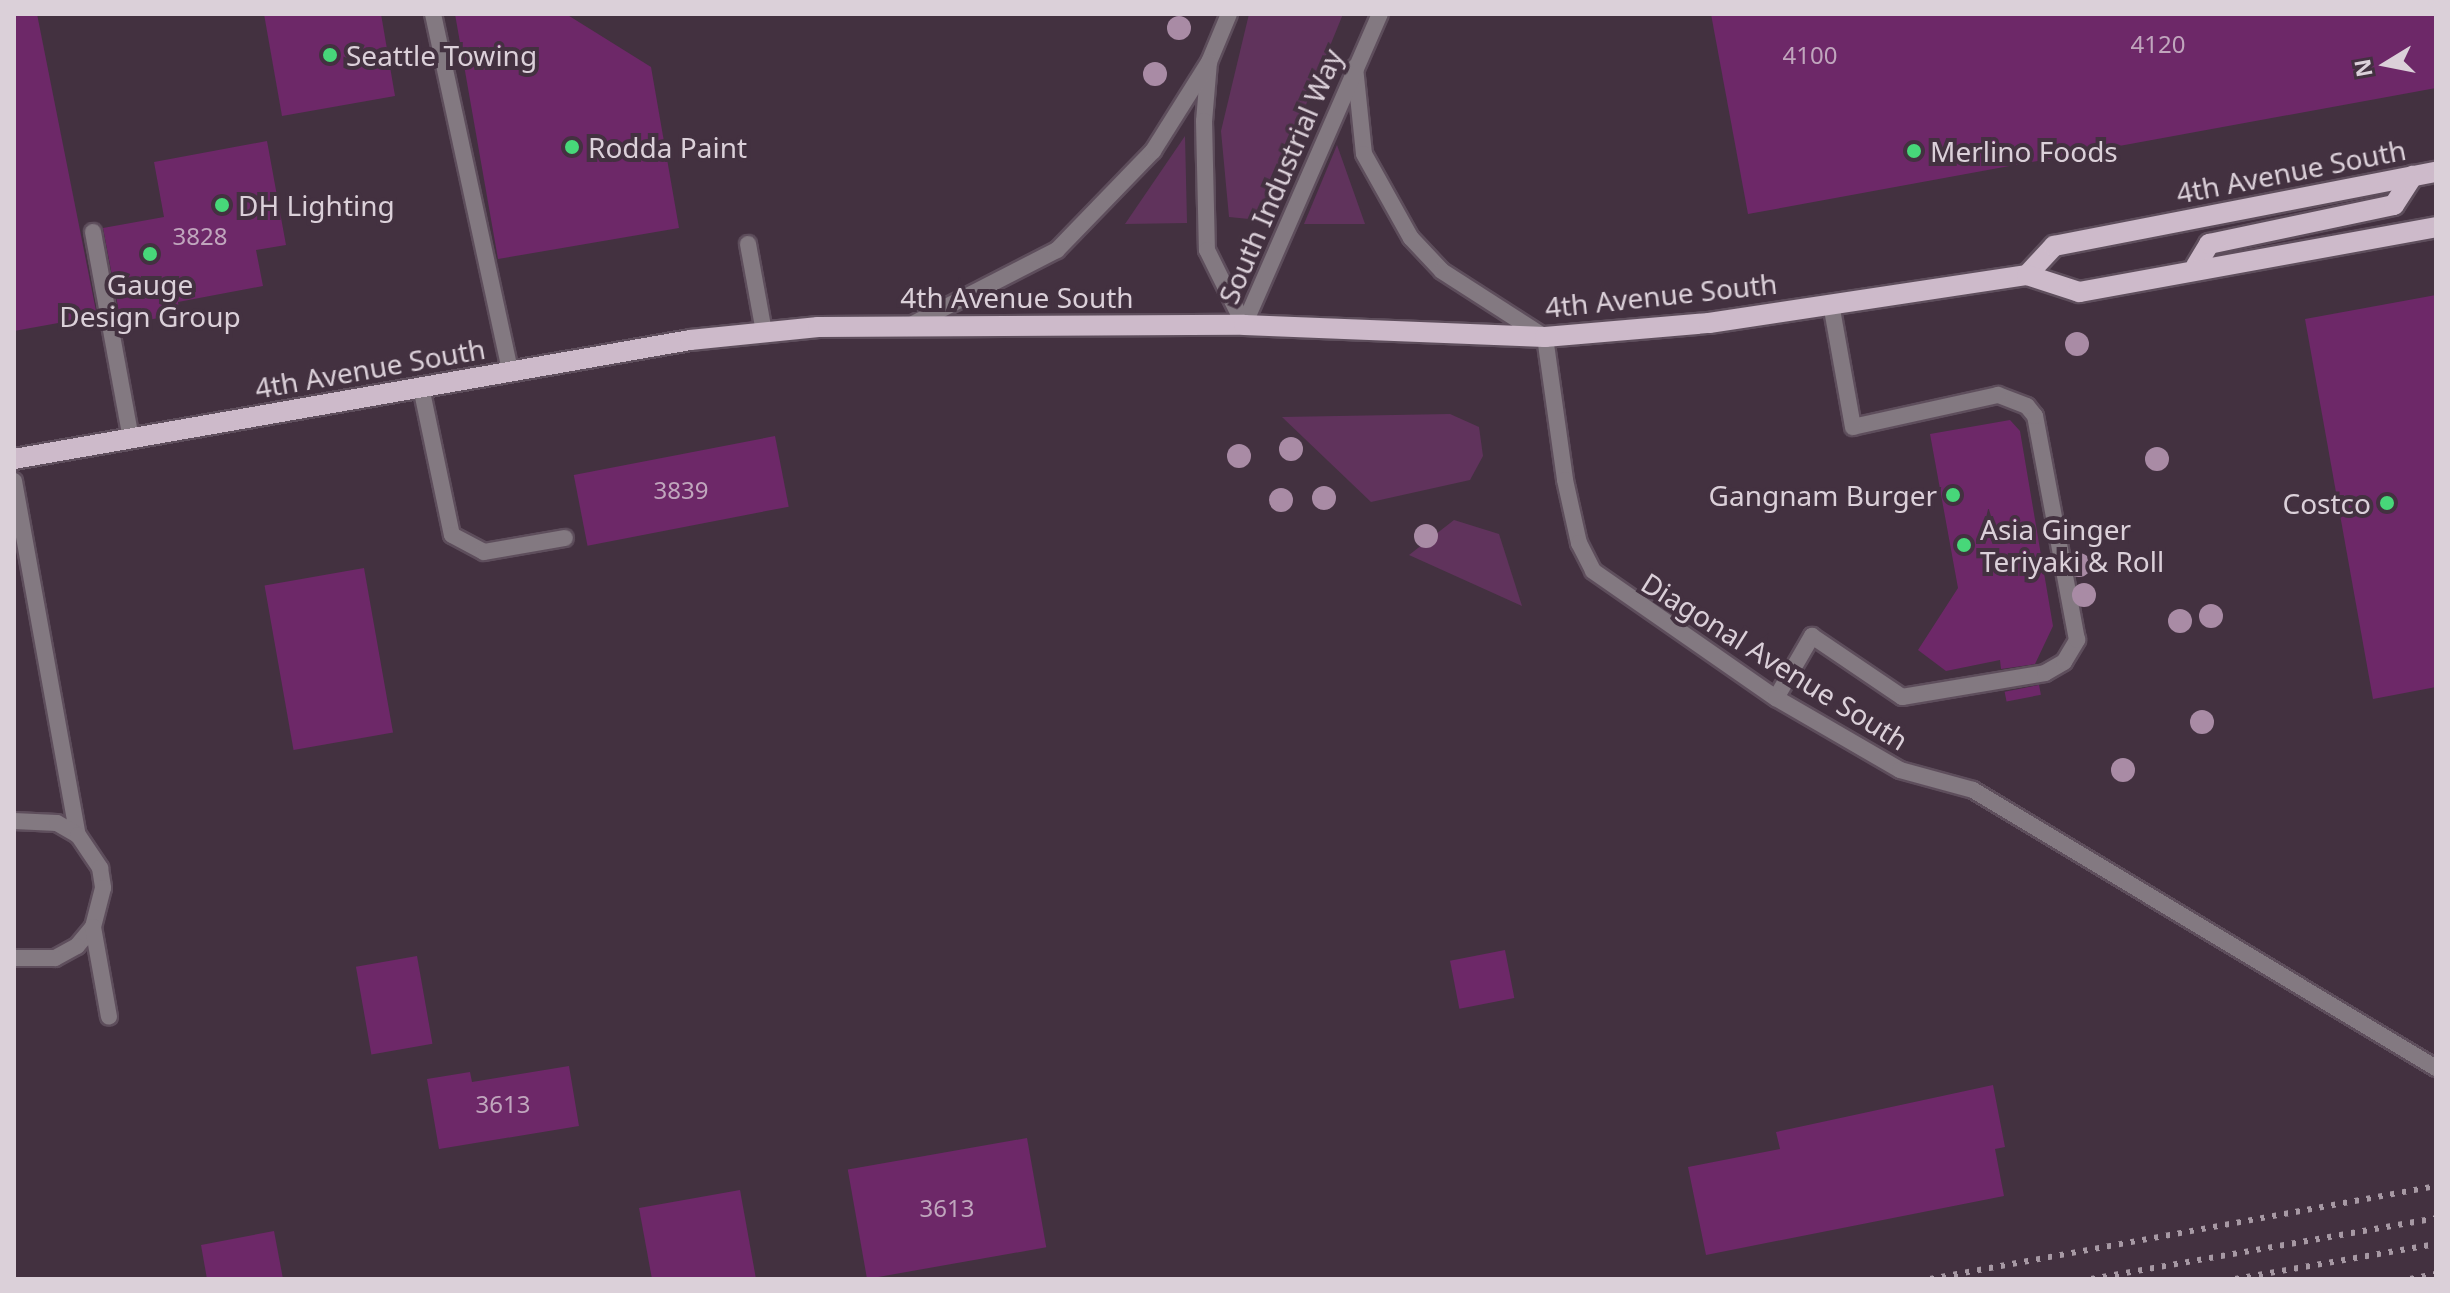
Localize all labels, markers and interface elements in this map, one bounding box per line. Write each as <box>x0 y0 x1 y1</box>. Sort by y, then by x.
north arrow <box>2346 24 2426 104</box>
house number: 4120 <box>2131 30 2185 58</box>
place label: Seattle Towing <box>346 38 537 72</box>
house number: 4100 <box>1783 41 1837 69</box>
street label: South Industrial Way <box>1211 44 1349 308</box>
marker: Seattle Towing <box>321 46 339 64</box>
text: N <box>2346 57 2379 80</box>
place label: Rodda Paint <box>588 130 747 164</box>
street label: 4th Avenue South <box>2173 132 2409 210</box>
place label: Merlino Foods <box>1930 134 2118 168</box>
marker: Rodda Paint <box>563 138 581 156</box>
marker: Merlino Foods <box>1905 142 1923 160</box>
place label: DH Lighting <box>238 188 395 222</box>
marker: DH Lighting <box>213 196 231 214</box>
house number: 3828 <box>173 222 227 250</box>
marker: Gauge Design Group <box>141 245 159 263</box>
street label: 4th Avenue South <box>1543 266 1779 324</box>
place label: Gauge Design Group <box>59 267 241 333</box>
street label: 4th Avenue South <box>900 280 1134 314</box>
street label: 4th Avenue South <box>252 331 488 405</box>
house number: 3839 <box>654 476 708 504</box>
place label: Gangnam Burger <box>1709 478 1937 512</box>
marker: Gangnam Burger <box>1944 486 1962 504</box>
place label: Costco <box>2282 486 2371 520</box>
marker: Costco <box>2378 494 2396 512</box>
place label: Asia Ginger Teriyaki & Roll <box>1980 512 2164 578</box>
marker: Asia Ginger Teriyaki & Roll <box>1955 536 1973 554</box>
street label: Diagonal Avenue South <box>1636 565 1914 757</box>
house number: 3613 <box>476 1090 530 1118</box>
house number: 3613 <box>920 1194 974 1222</box>

